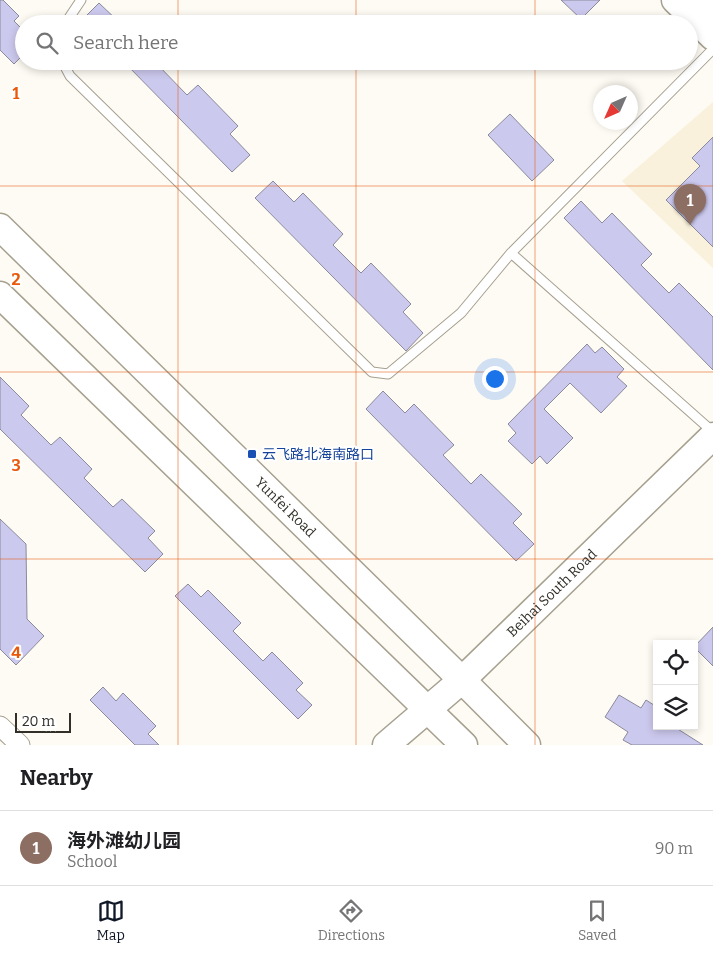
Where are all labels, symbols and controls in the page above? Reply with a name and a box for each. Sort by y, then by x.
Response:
search box [15,15,698,70]
icon: search [33,29,61,57]
text: Search here [73,31,178,54]
text: 1 [13,84,20,103]
north arrow [593,85,638,130]
pin: 1 [674,184,706,225]
text: 2 [11,270,21,289]
your location [482,366,508,392]
place label: 云飞路北海南路口 [262,446,374,463]
marker: 云飞路北海南路口 [246,448,258,460]
text: 3 [11,456,21,475]
street label: Yunfei Road [251,474,319,541]
street label: Beihai South Road [504,546,600,641]
map controls [653,640,698,730]
button: locate [653,640,698,685]
text: 4 [11,643,21,662]
button: layers [653,685,698,730]
scale bar [15,710,71,733]
text: 20 m [22,713,55,730]
text: Nearby [20,765,93,791]
text: 海外滩幼儿园 [67,829,181,852]
text: 1 [33,839,39,858]
text: 90 m [655,839,693,858]
text: School [67,852,117,871]
tab: Map [96,897,125,944]
tab: Directions [318,897,385,944]
tab: Saved [578,897,617,944]

